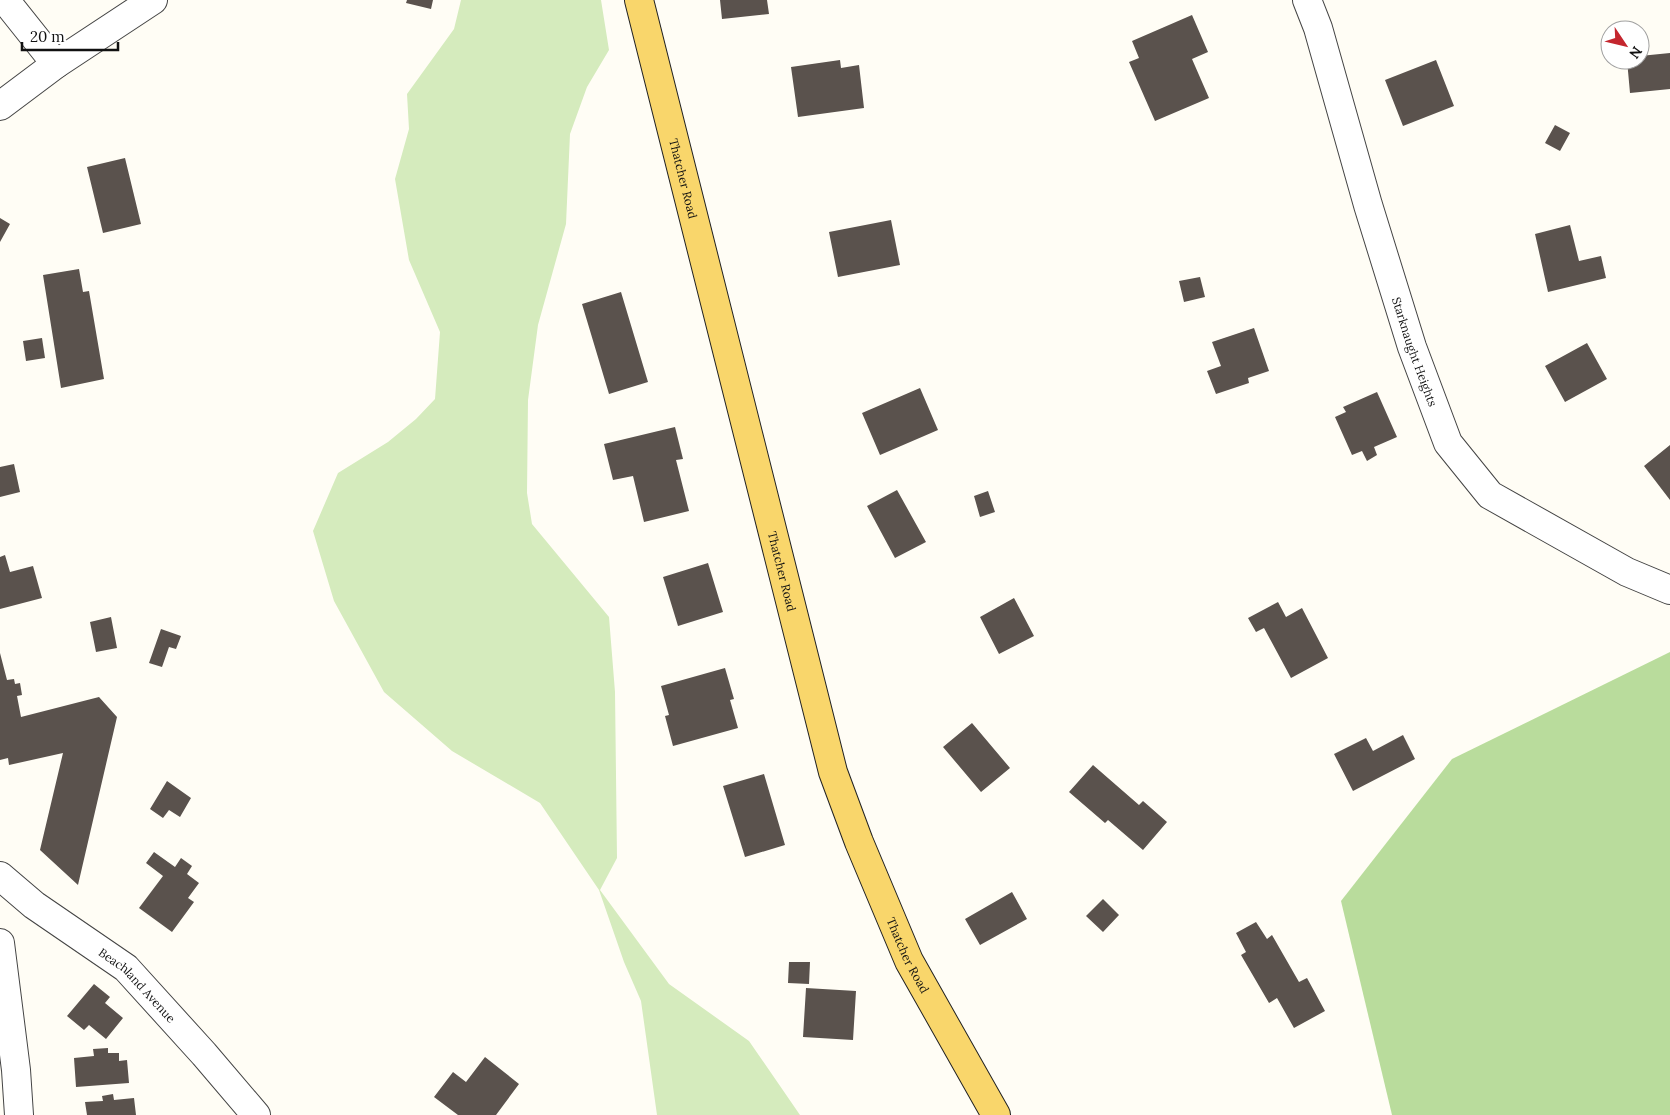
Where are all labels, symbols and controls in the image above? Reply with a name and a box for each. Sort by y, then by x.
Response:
scale bar [22,20,119,52]
north arrow [1600,20,1650,70]
text: 20 m [30,27,65,46]
text: N [1625,43,1646,62]
street label: Thatcher Road [667,137,701,220]
street label: Starknaught Heights [1389,295,1441,409]
street label: Thatcher Road [765,530,800,613]
street label: Thatcher Road [884,915,933,995]
street label: Beachland Avenue [96,944,179,1026]

